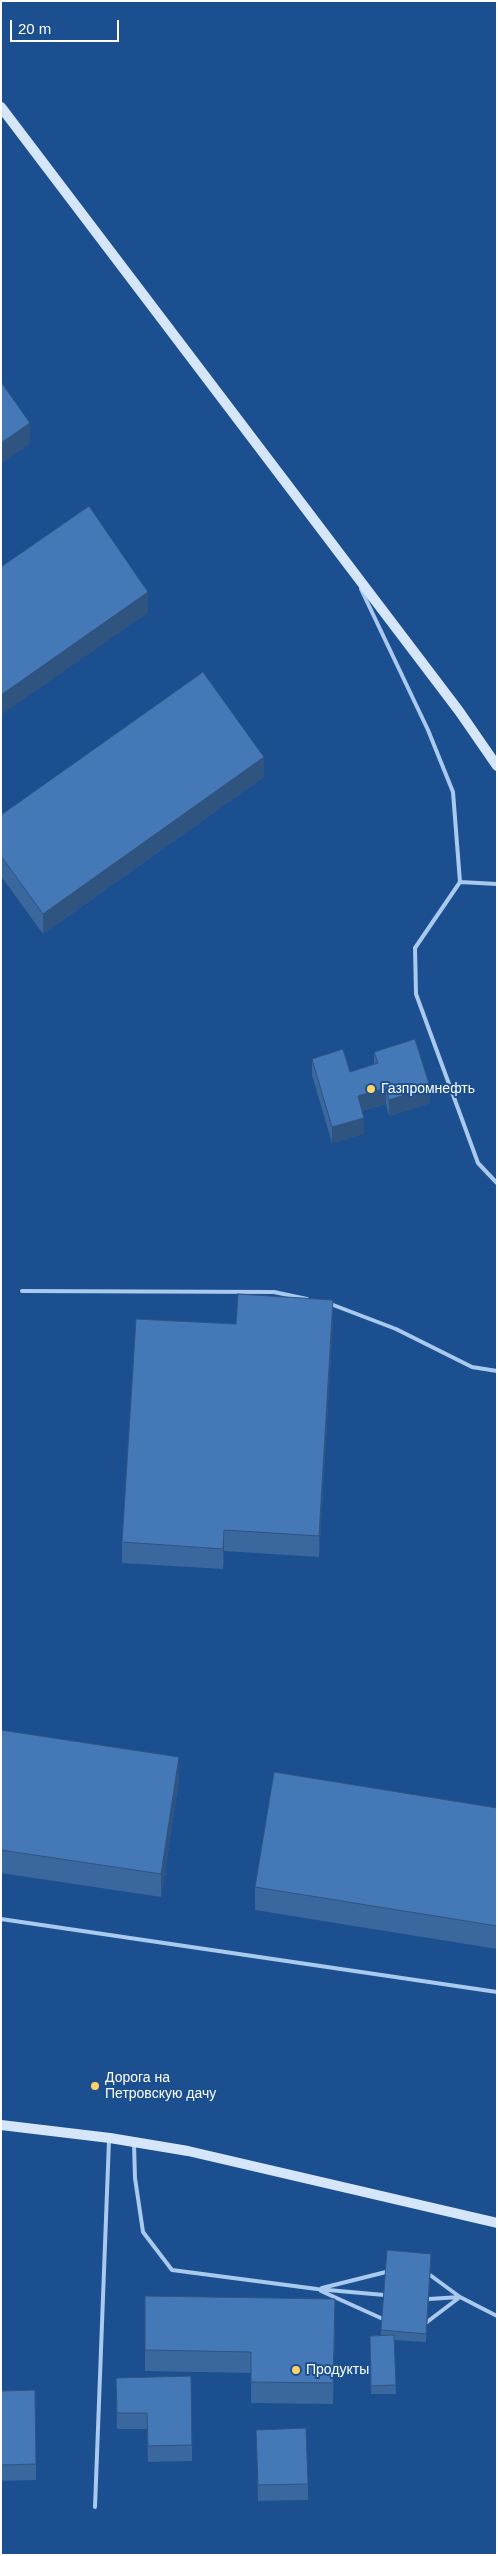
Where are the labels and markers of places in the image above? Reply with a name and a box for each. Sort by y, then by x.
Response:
place label: Газпромнефть [381,1081,475,1097]
marker: Газпромнефть [365,1083,377,1095]
place label: Дорога на Петровскую дачу [105,2070,216,2102]
marker: Дорога на Петровскую дачу [89,2080,101,2092]
place label: Продукты [306,2362,369,2378]
marker: Продукты [290,2364,302,2376]

